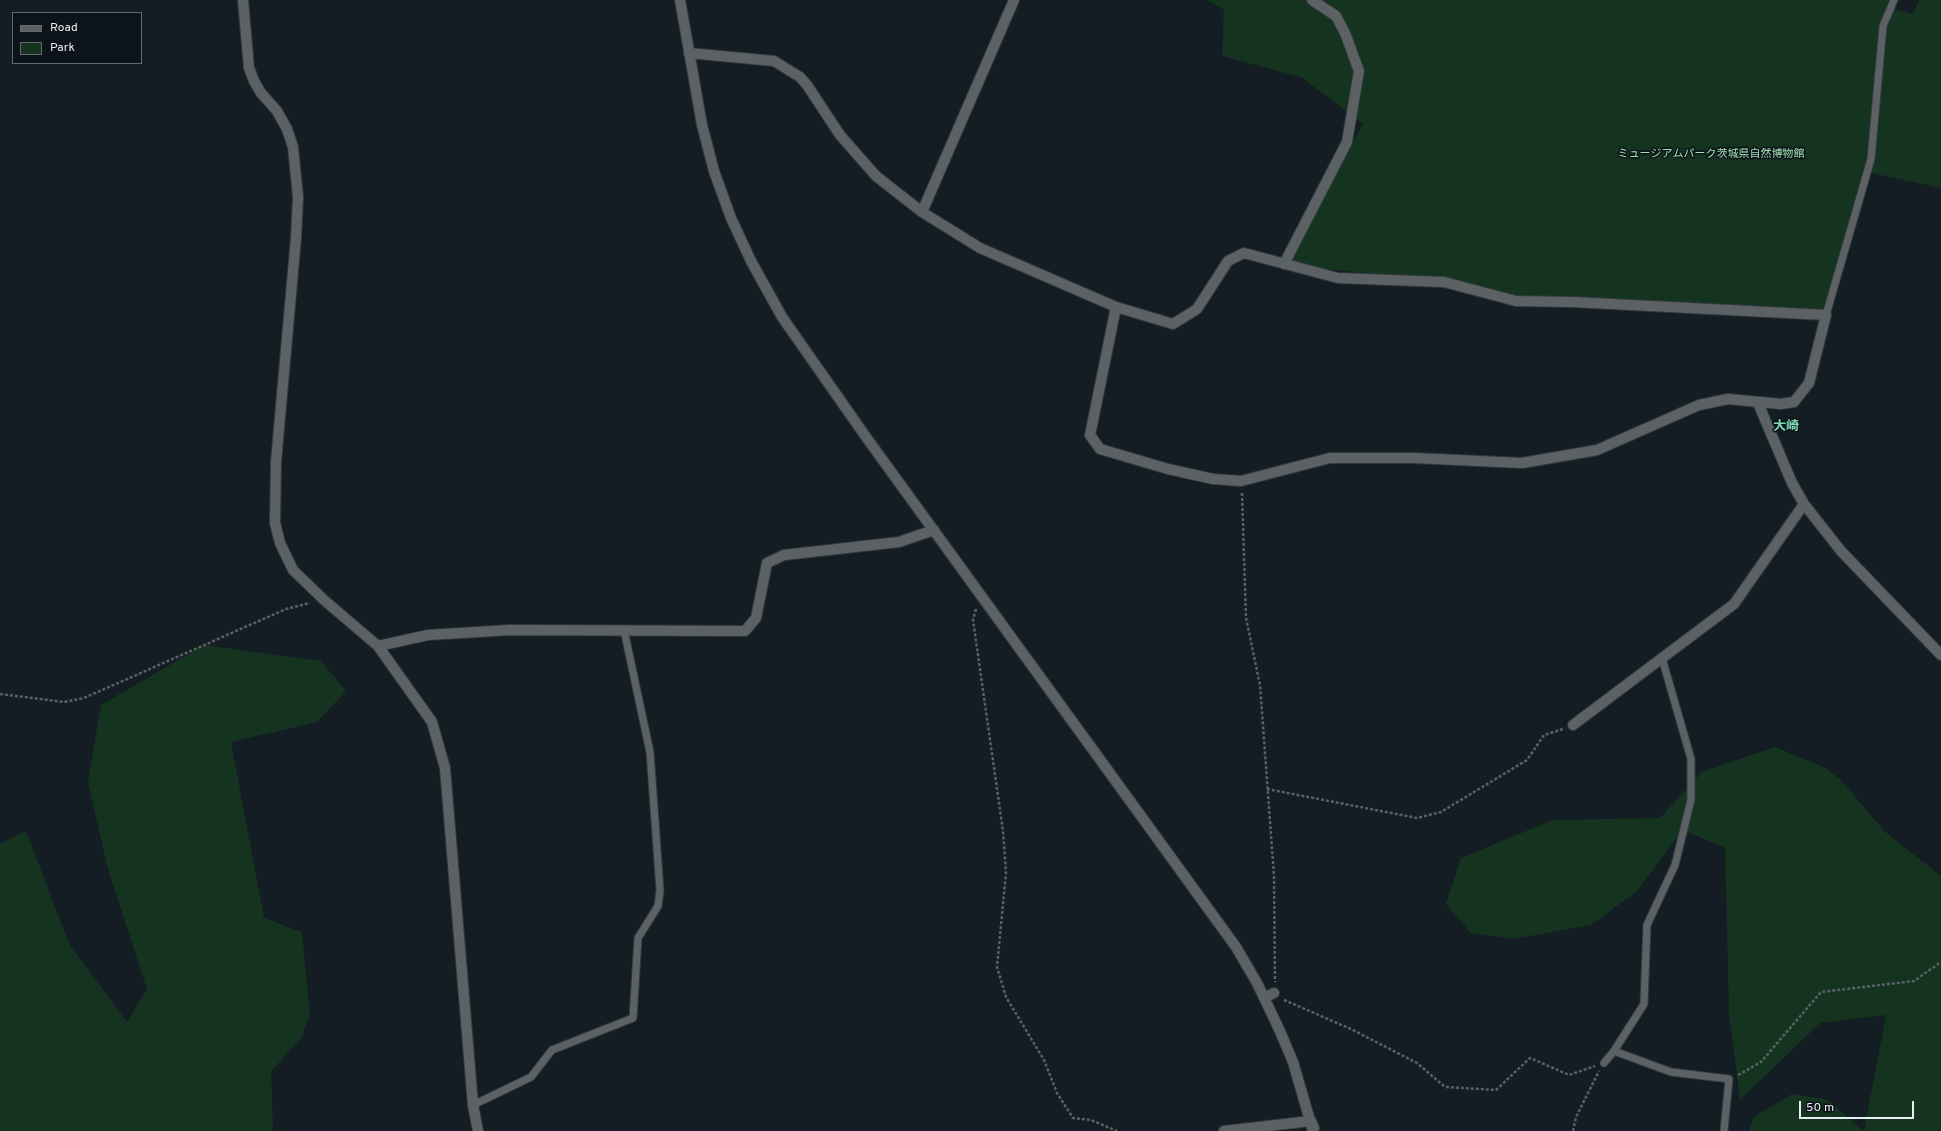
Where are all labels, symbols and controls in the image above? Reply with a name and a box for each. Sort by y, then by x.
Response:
legend [12,12,142,64]
text: Road [50,20,78,36]
text: Park [50,40,75,56]
park label: ミュージアムパーク茨城県自然博物館 [1618,148,1804,162]
district label: 大崎 [1773,419,1799,435]
scale bar [1801,1093,1916,1119]
text: 50 m [1806,1100,1834,1116]

